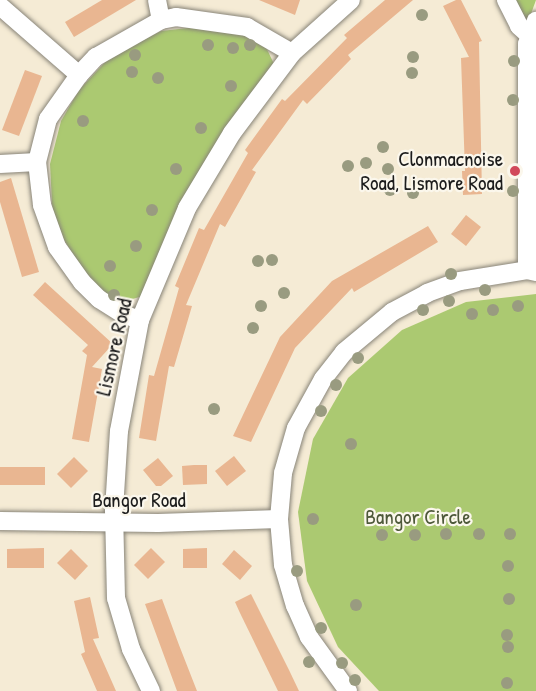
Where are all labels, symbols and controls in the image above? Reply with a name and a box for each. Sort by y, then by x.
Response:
place label: Clonmacnoise Road, Lismore Road [360,146,503,196]
marker: Clonmacnoise Road, Lismore Road [508,164,522,178]
street label: Lismore Road [91,296,137,398]
street label: Bangor Road [92,487,186,513]
park label: Bangor Circle [365,504,471,530]

